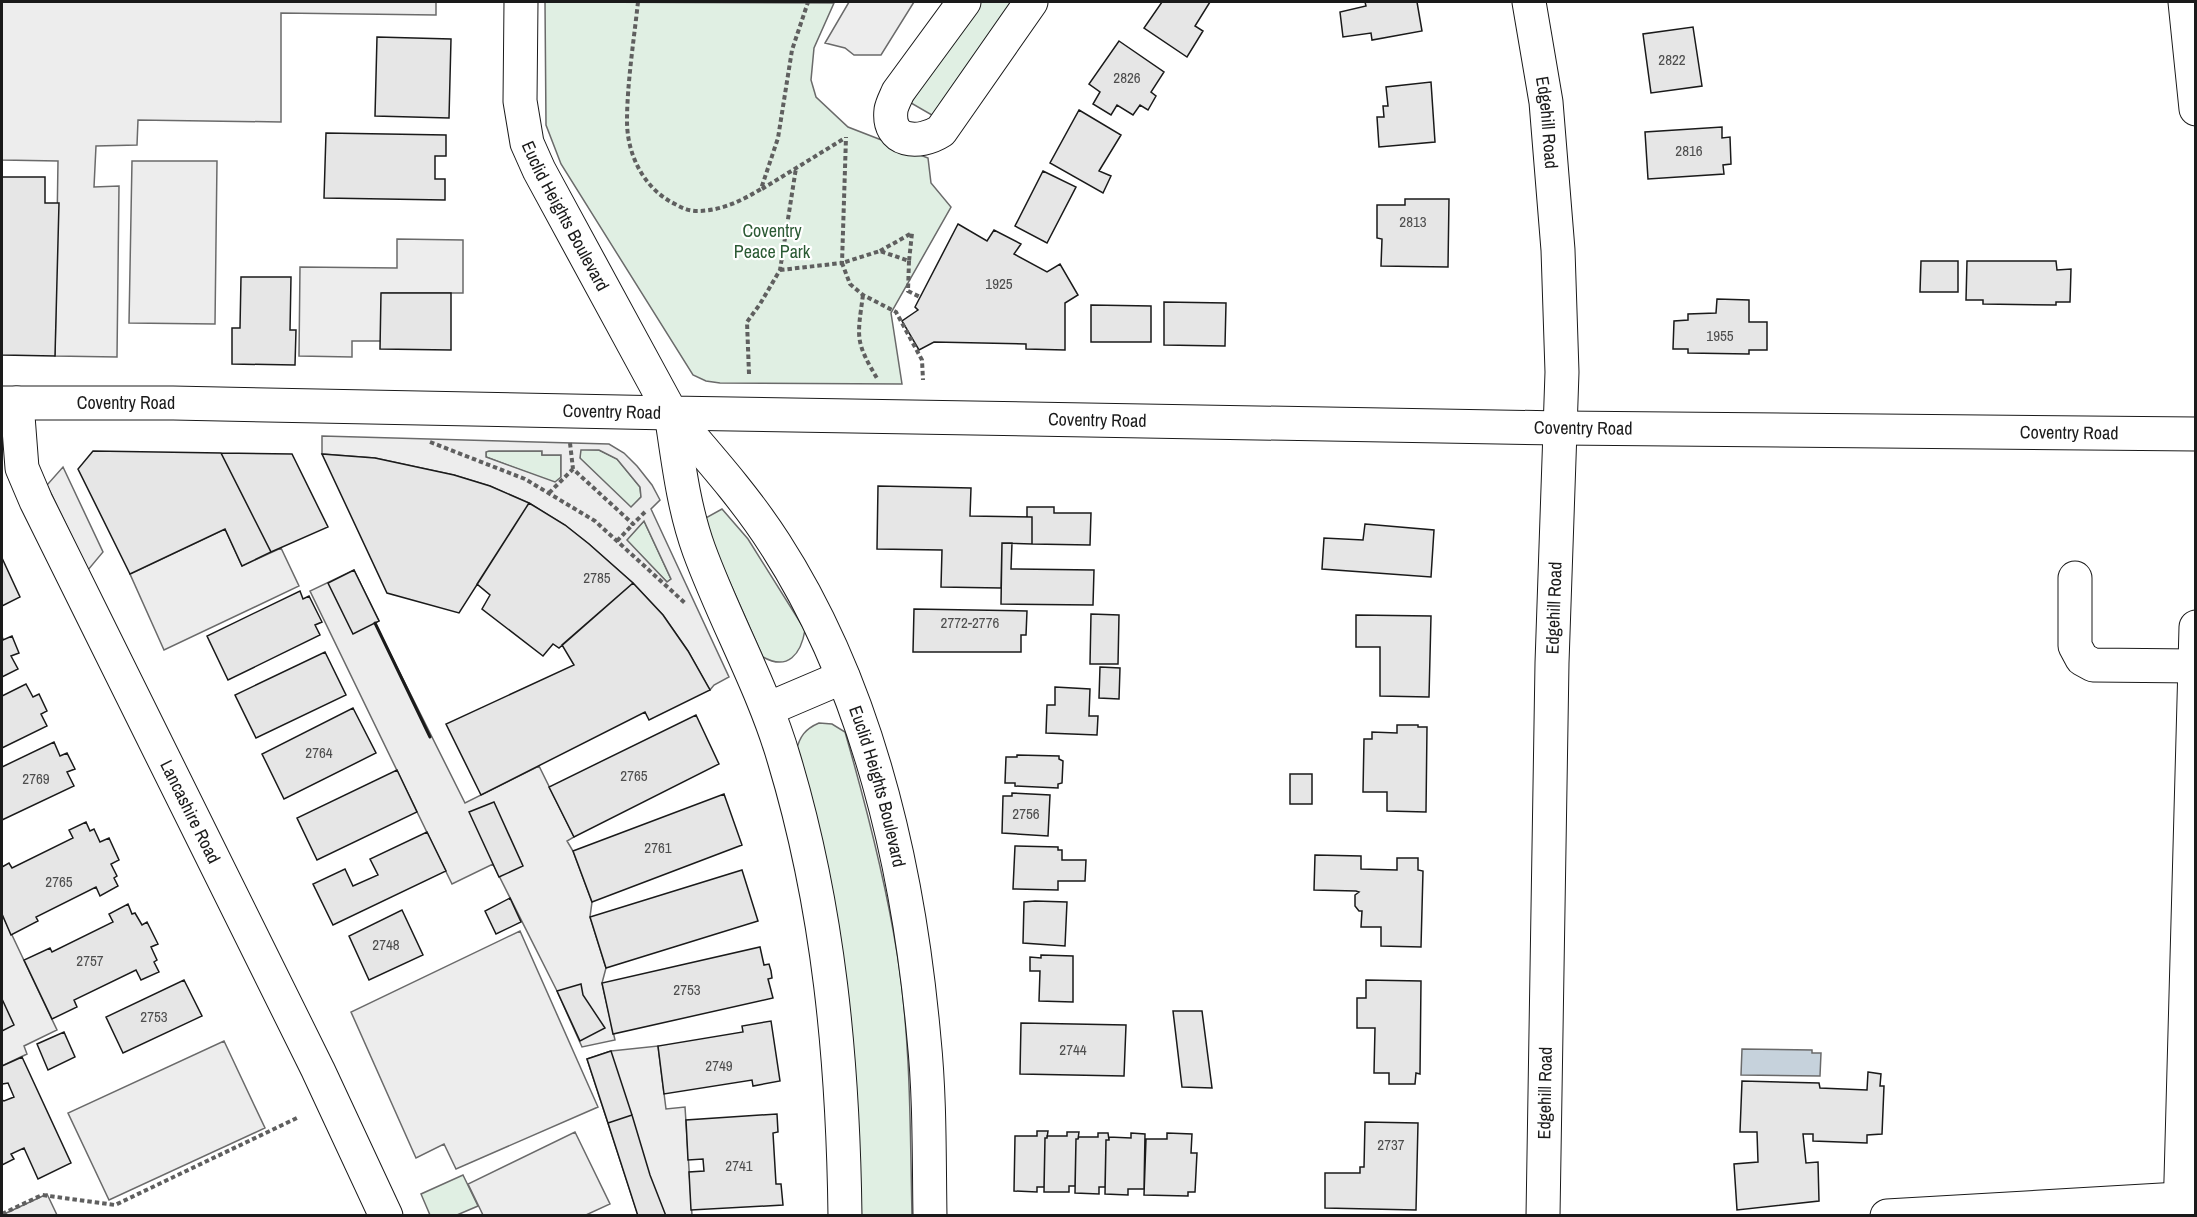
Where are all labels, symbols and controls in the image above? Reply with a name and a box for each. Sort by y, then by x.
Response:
house number: 2822 [1658,49,1686,70]
house number: 2826 [1113,67,1141,88]
street label: Edgehill Road [1530,74,1564,170]
street label: Euclid Heights Boulevard [516,137,615,295]
house number: 2816 [1675,140,1703,161]
house number: 2813 [1399,211,1427,232]
park label: Coventry Peace Park [734,218,811,264]
house number: 1925 [985,273,1013,294]
house number: 1955 [1706,325,1734,346]
street label: Coventry Road [77,390,175,415]
street label: Coventry Road [562,398,661,425]
street label: Coventry Road [1048,406,1147,433]
street label: Coventry Road [1534,415,1633,441]
street label: Coventry Road [2020,419,2119,445]
street label: Edgehill Road [1539,561,1568,655]
house number: 2785 [583,567,611,588]
house number: 2772-2776 [941,612,1000,633]
street label: Euclid Heights Boulevard [843,702,912,869]
house number: 2764 [305,742,333,763]
street label: Lancashire Road [154,756,227,868]
house number: 2765 [620,765,648,786]
house number: 2769 [22,768,50,789]
house number: 2756 [1012,803,1040,824]
house number: 2761 [644,837,672,858]
house number: 2765 [45,871,73,892]
house number: 2748 [372,934,400,955]
house number: 2757 [76,950,104,971]
house number: 2753 [673,979,701,1000]
house number: 2753 [140,1006,168,1027]
house number: 2744 [1059,1039,1087,1060]
street label: Edgehill Road [1531,1046,1558,1140]
house number: 2749 [705,1055,733,1076]
house number: 2737 [1377,1134,1405,1155]
house number: 2741 [725,1155,753,1176]

